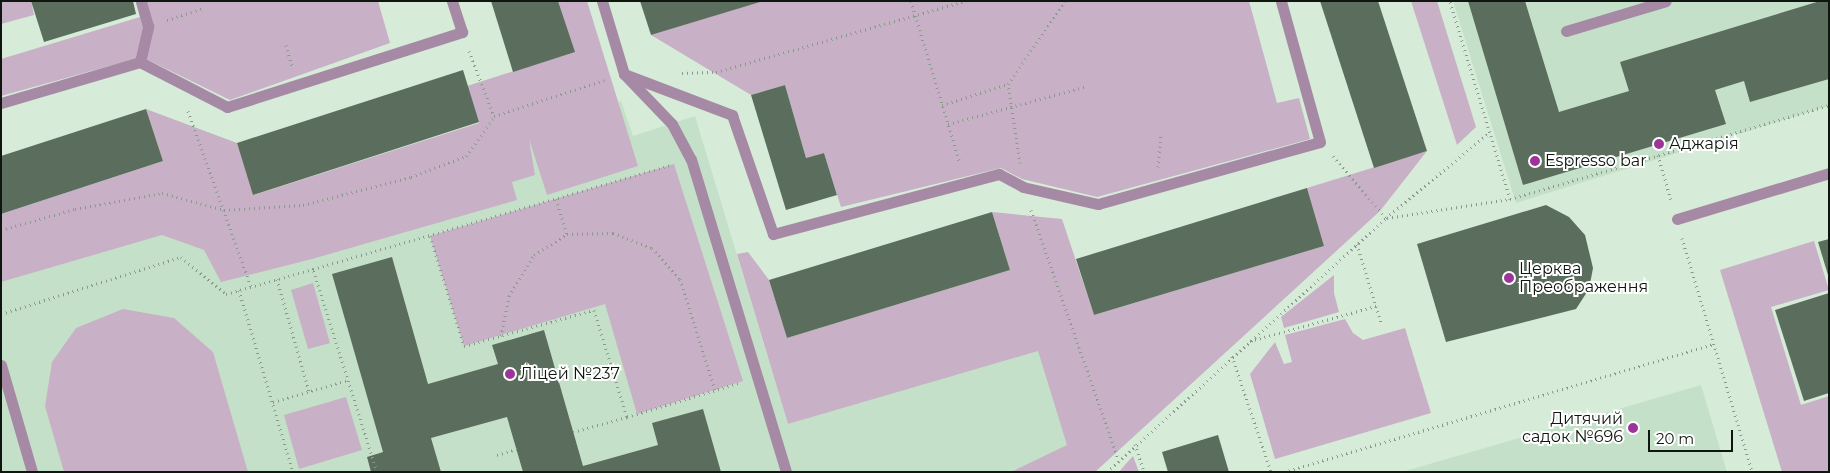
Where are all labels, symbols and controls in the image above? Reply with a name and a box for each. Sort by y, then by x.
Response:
place label: Аджарія [1669,134,1739,154]
marker: Аджарія [1653,138,1665,150]
place label: Espresso bar [1545,151,1647,171]
marker: Espresso bar [1529,155,1541,167]
place label: Церква Преображення [1519,259,1648,297]
marker: Церква Преображення [1503,272,1515,284]
place label: Ліцей №237 [520,364,620,384]
marker: Ліцей №237 [504,368,516,380]
place label: Дитячий садок №696 [1522,409,1623,447]
scale bar [1650,420,1735,452]
marker: Дитячий садок №696 [1627,422,1639,434]
text: 20 m [1656,429,1694,448]

